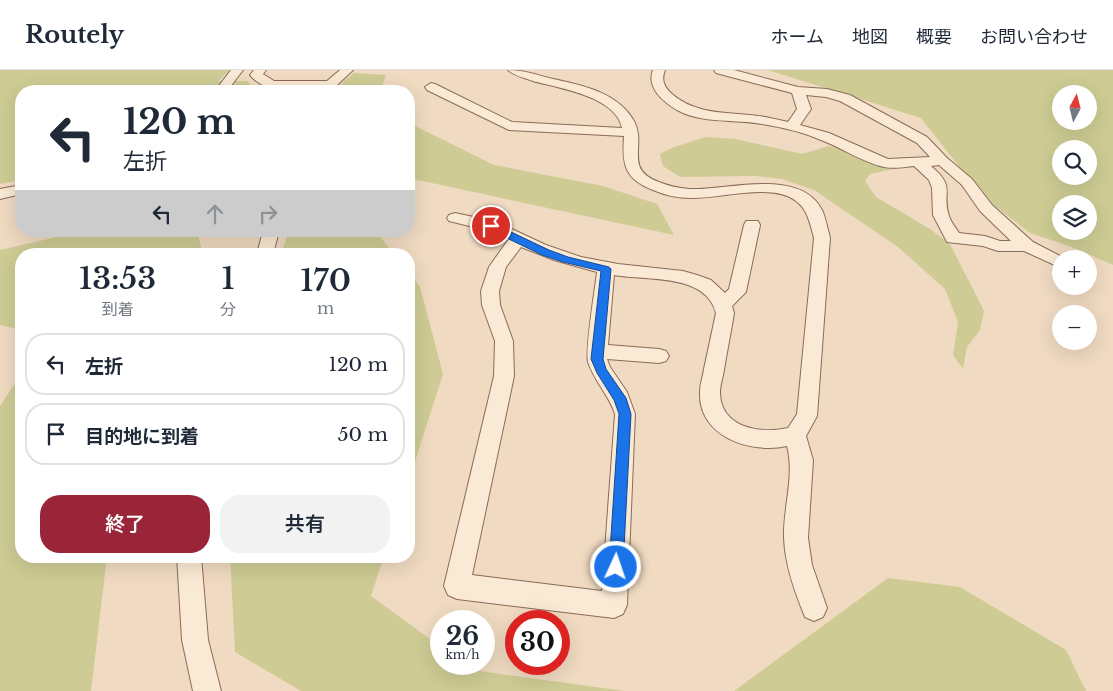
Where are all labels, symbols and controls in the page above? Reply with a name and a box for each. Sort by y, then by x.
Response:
text: Routely [25,20,124,49]
text: ホーム [771,26,824,48]
text: 地図 [852,26,888,48]
text: 概要 [916,26,952,48]
text: お問い合わせ [980,26,1088,48]
north arrow [1052,85,1098,130]
map controls [1052,85,1097,350]
text: 120 m [123,100,236,143]
icon: left [40,105,105,170]
button: search [1052,140,1097,185]
text: 左折 [123,148,167,175]
button: layers [1052,195,1097,240]
icon: left [148,200,176,228]
icon: ahead [201,200,229,228]
icon: right [254,200,282,228]
pin [470,205,512,247]
icon: arrive [477,212,505,240]
button: + [1052,250,1097,295]
text: 13:53 [79,260,156,297]
text: 1 [222,260,235,297]
text: 170 [300,262,351,299]
text: m [317,298,334,318]
text: 到着 [102,299,134,319]
text: 分 [220,299,236,319]
button: − [1052,305,1097,350]
icon: left [42,350,70,378]
text: 120 m [328,353,388,376]
text: 左折 [85,355,123,378]
icon: arrive [42,420,70,448]
text: 50 m [338,423,388,446]
text: 目的地に到着 [85,425,199,448]
button: 終了 [40,495,210,553]
button: 共有 [220,495,390,553]
position arrow [589,540,641,592]
speed limit sign: 30 [505,610,570,675]
text: 26 [446,621,479,652]
text: km/h [445,647,480,662]

